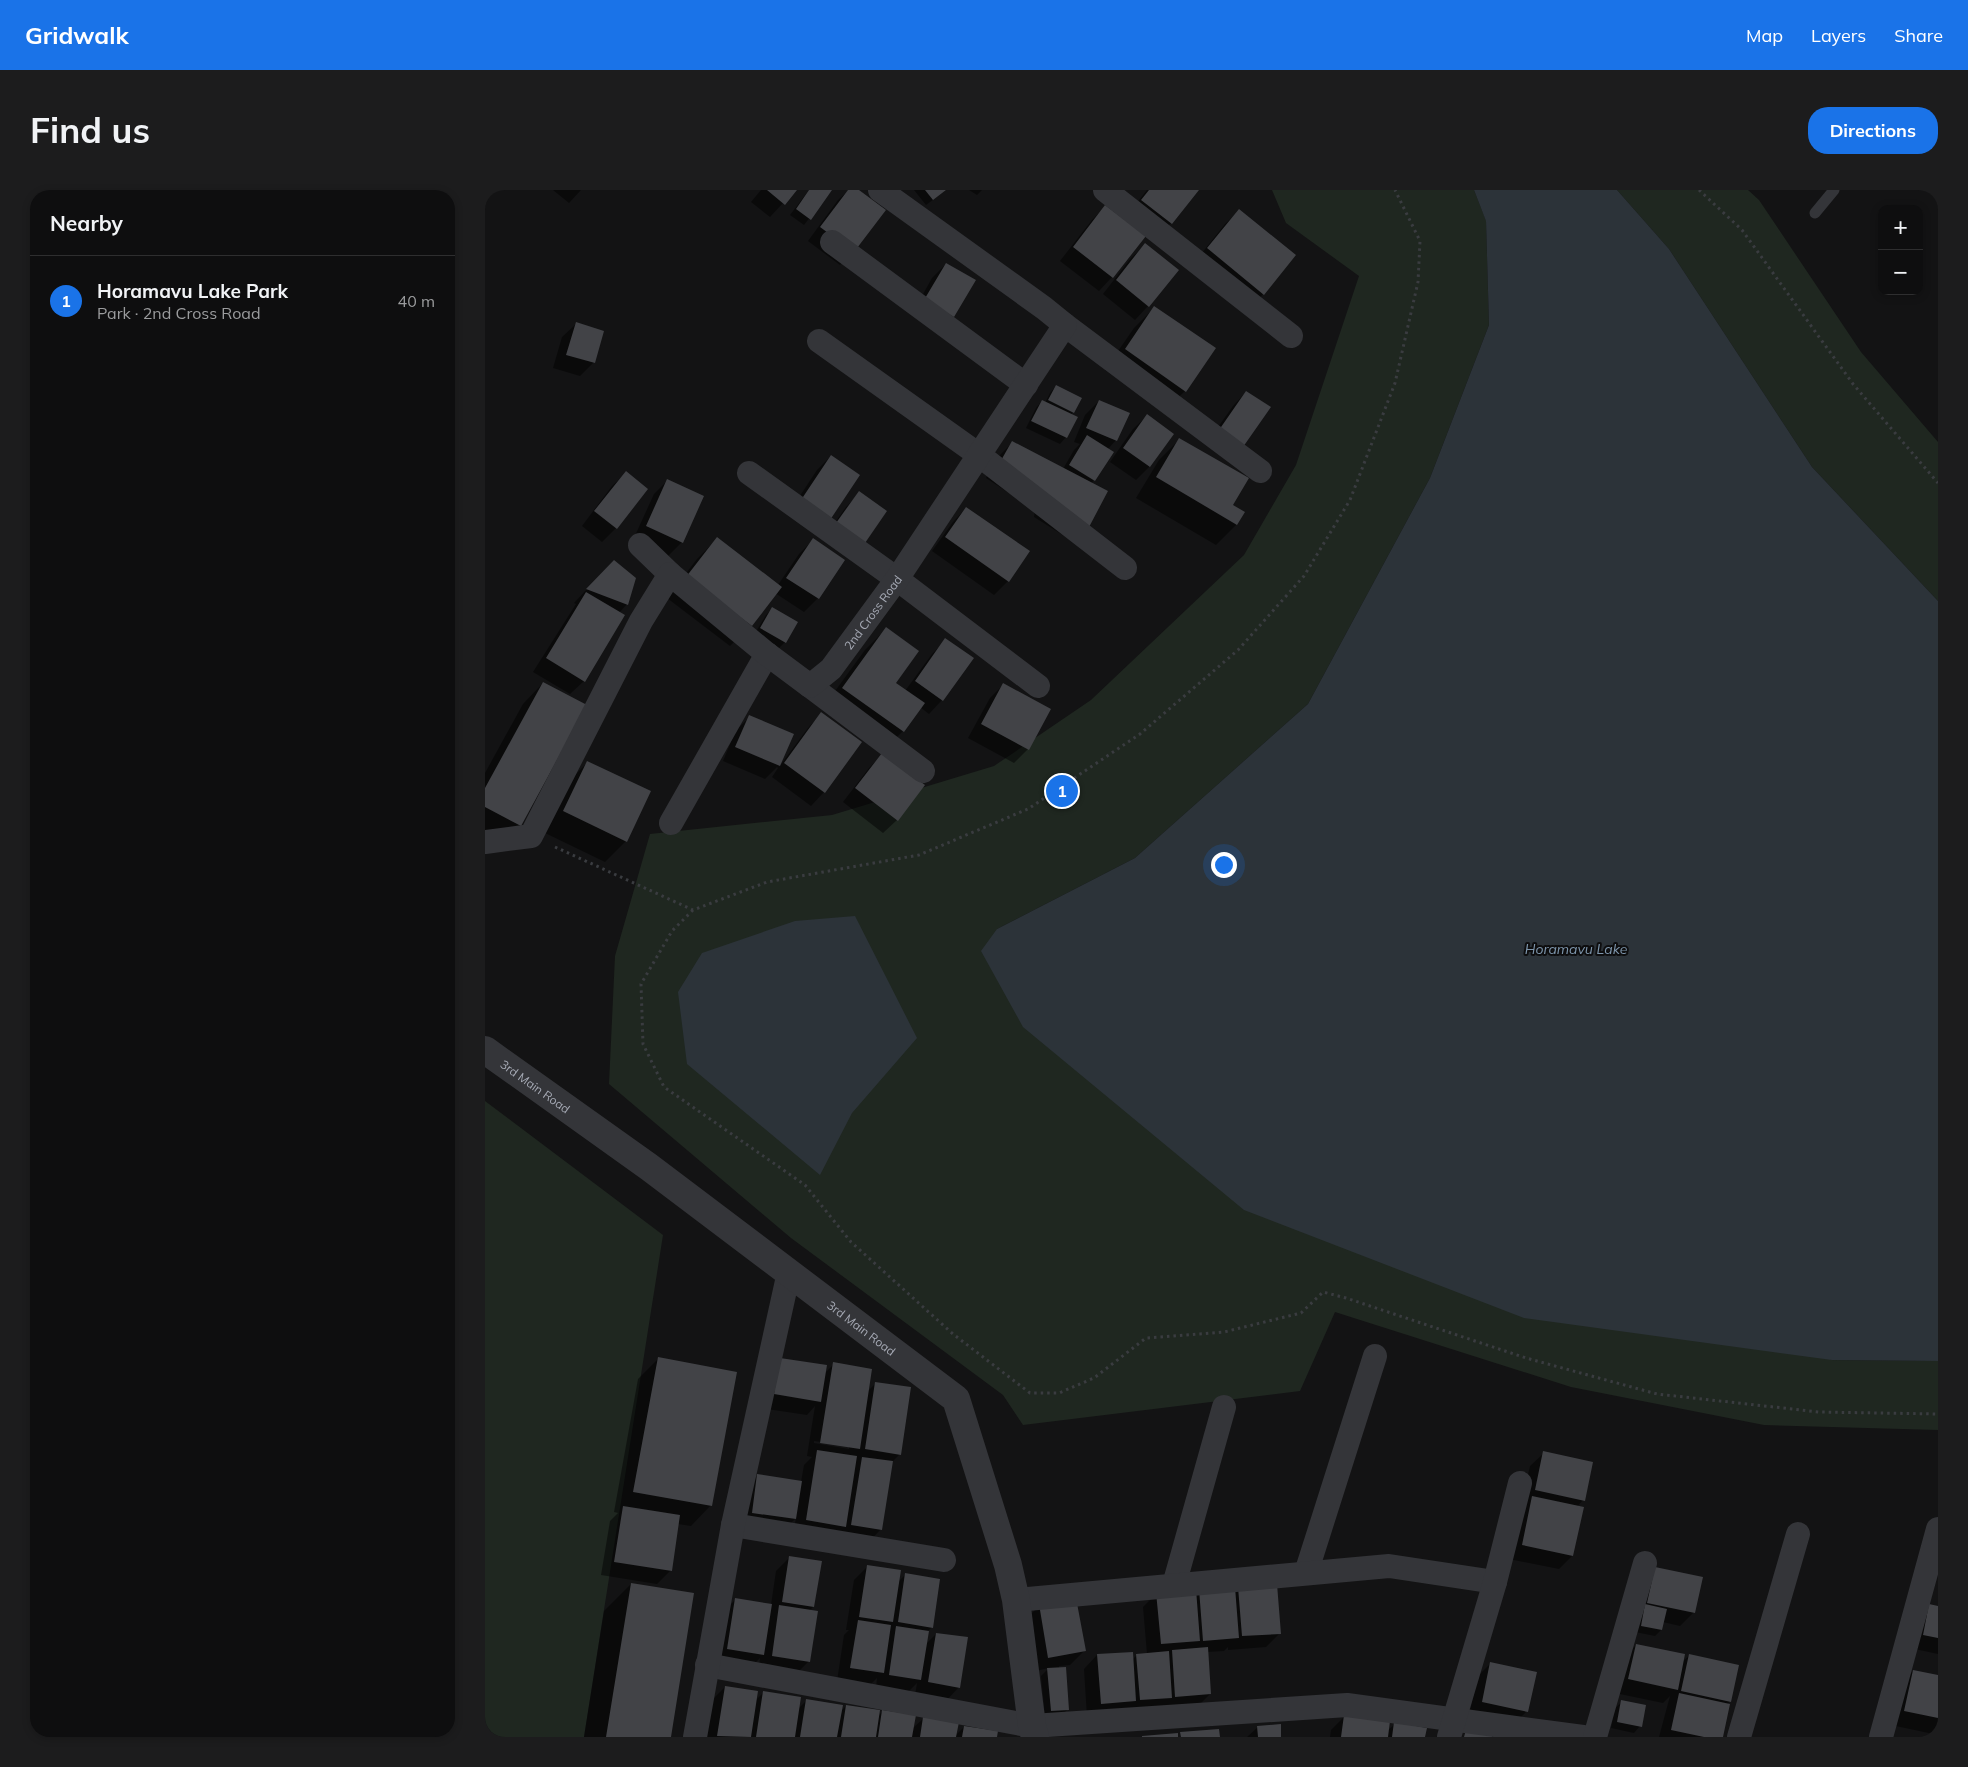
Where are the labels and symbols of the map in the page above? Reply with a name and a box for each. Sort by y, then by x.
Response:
street label: 2nd Cross Road [841,572,905,652]
pin: 1 [1046,772,1078,810]
your location [1211,852,1237,878]
water label: Horamavu Lake [1525,940,1628,958]
street label: 3rd Main Road [498,1056,573,1116]
street label: 3rd Main Road [824,1297,899,1358]

